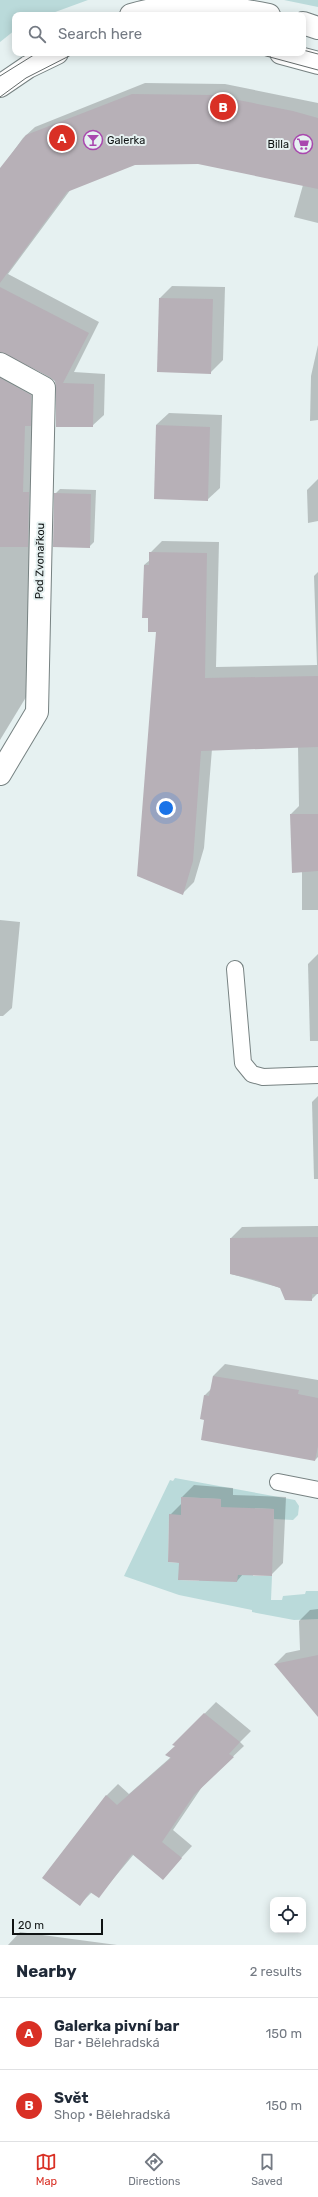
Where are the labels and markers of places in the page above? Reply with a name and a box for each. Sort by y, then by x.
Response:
pin: B [210,92,236,122]
pin: A [49,123,75,153]
bar icon: Galerka [82,129,104,151]
supermarket icon: Billa [292,133,314,155]
place label: Galerka [107,134,145,147]
place label: Billa [268,138,289,151]

